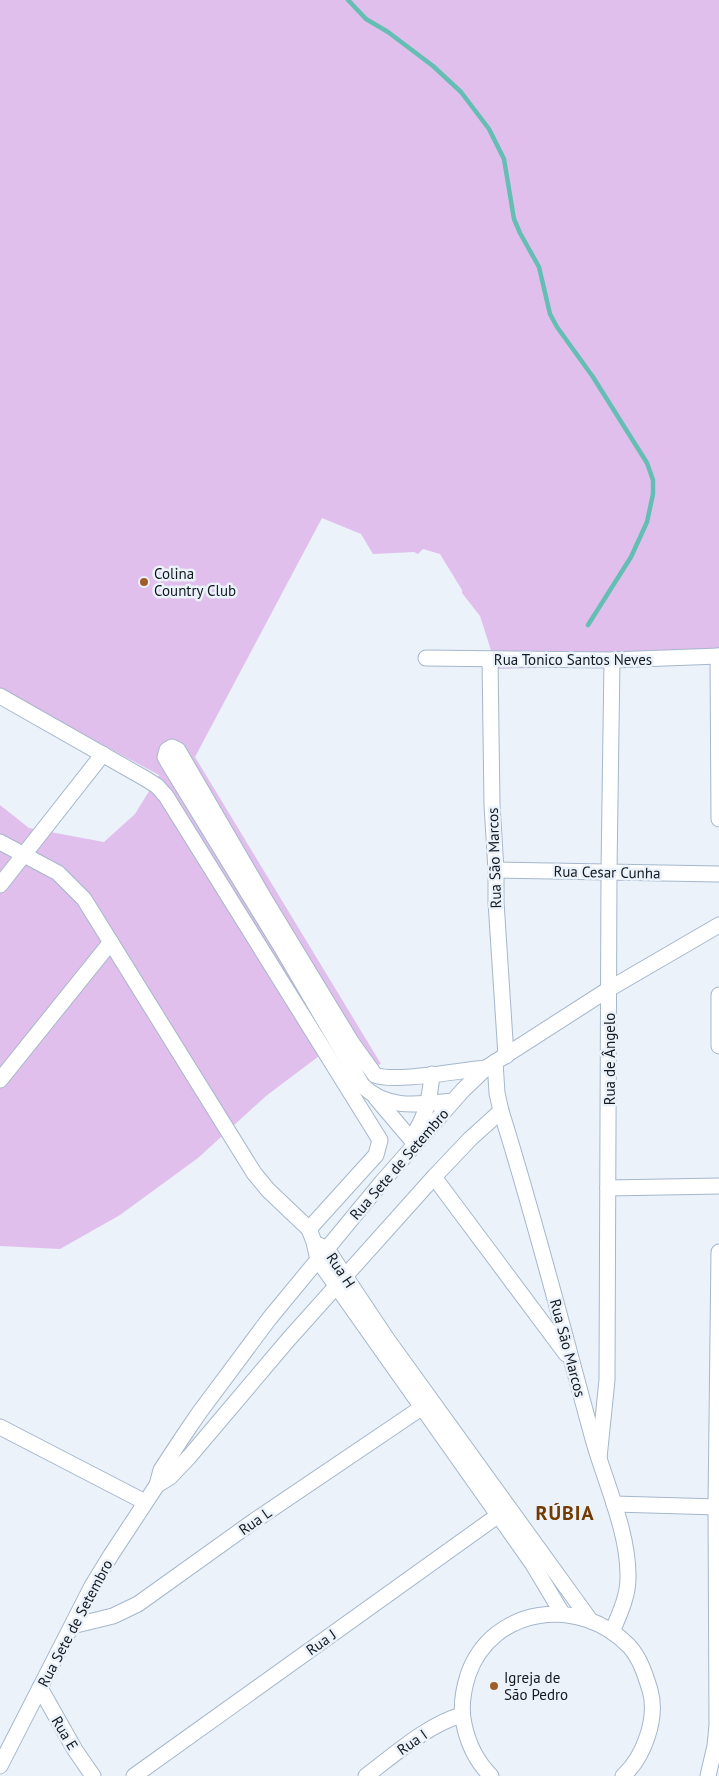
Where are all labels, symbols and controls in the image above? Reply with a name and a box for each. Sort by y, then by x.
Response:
place label: Colina Country Club [154,564,236,600]
marker: Colina Country Club [138,576,150,588]
street label: Rua Tonico Santos Neves [494,650,652,669]
street label: Rua São Marcos [483,807,505,909]
street label: Rua Cesar Cunha [553,862,661,882]
street label: Rua de Ângelo [600,1013,619,1105]
street label: Rua Sete de Setembro [345,1104,453,1224]
street label: Rua H [322,1249,360,1291]
street label: Rua São Marcos [546,1297,590,1399]
district label: RÚBIA [535,1500,595,1526]
street label: Rua L [235,1503,275,1539]
street label: Rua Sete de Setembro [33,1556,117,1690]
street label: Rua J [302,1625,340,1659]
place label: Igreja de São Pedro [504,1668,568,1704]
marker: Igreja de São Pedro [488,1680,500,1692]
street label: Rua E [47,1713,83,1753]
street label: Rua I [393,1725,431,1759]

